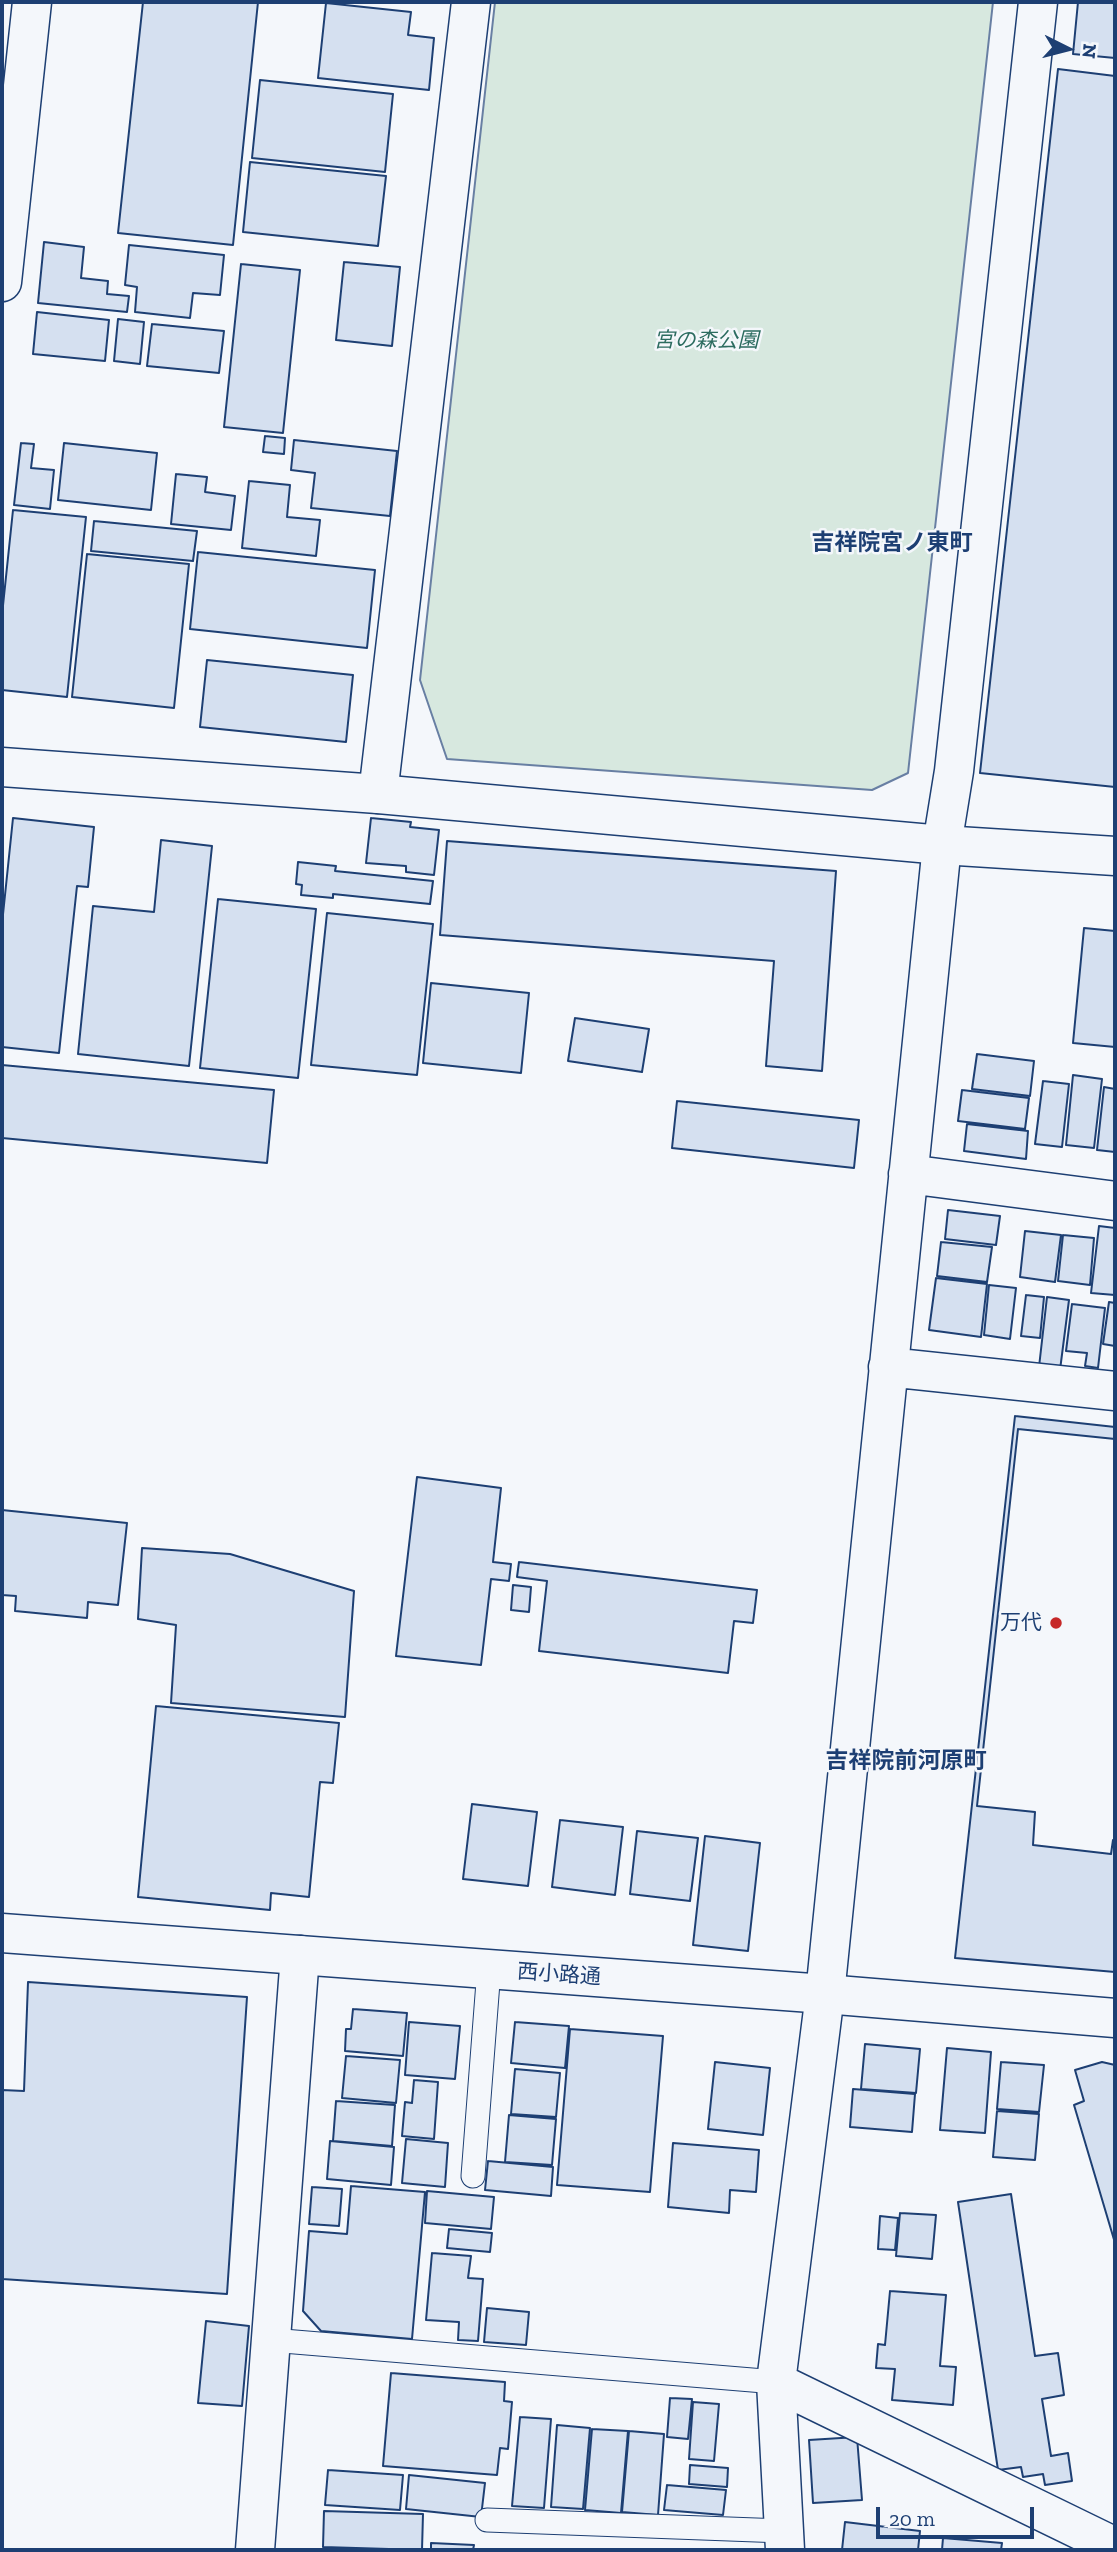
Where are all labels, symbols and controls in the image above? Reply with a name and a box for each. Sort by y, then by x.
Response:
north arrow [1033,14,1103,84]
text: N [1077,43,1102,60]
park label: 宮の森公園 [654,328,758,354]
district label: 吉祥院宮ノ東町 [812,529,972,557]
place label: 万代 [1000,1610,1042,1636]
marker: 万代 [1048,1615,1064,1631]
district label: 吉祥院前河原町 [826,1747,986,1775]
street label: 西小路通 [516,1960,602,1990]
scale bar [879,2492,1036,2536]
text: 20 m [889,2506,935,2531]

